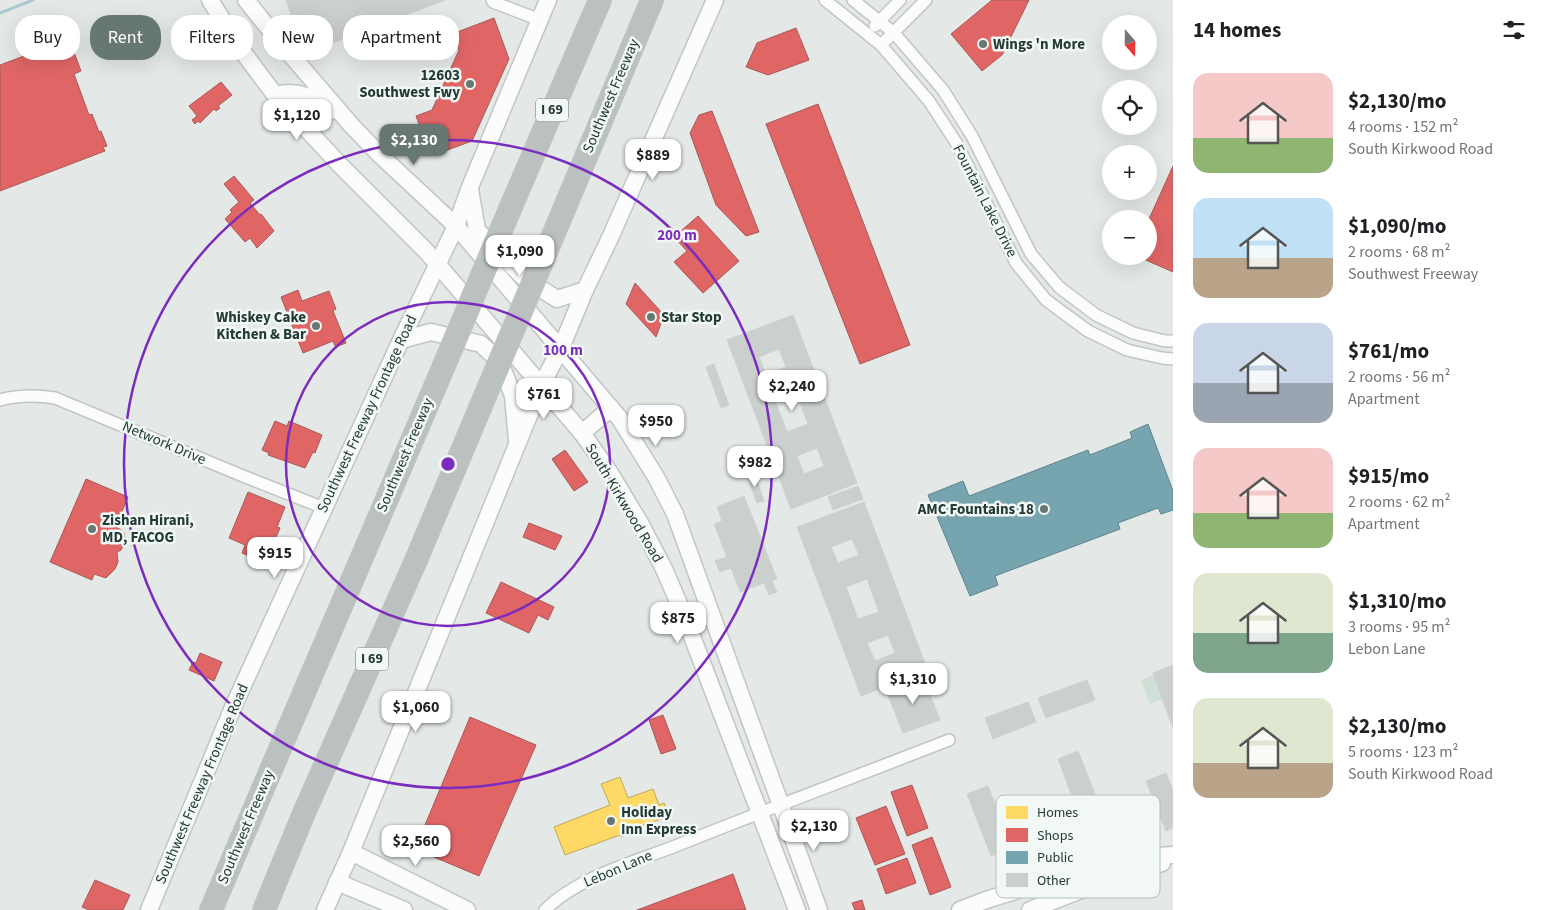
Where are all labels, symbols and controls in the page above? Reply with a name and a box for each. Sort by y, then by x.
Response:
chip: Buy [15,15,80,60]
chip: Rent [90,15,161,60]
chip: Filters [171,15,253,60]
chip: New [263,15,333,60]
chip: Apartment [343,15,459,60]
north arrow [1102,15,1158,70]
map controls [1102,15,1157,265]
text: 14 homes [1193,15,1281,45]
icon: filters [1500,16,1528,44]
place label: Wings 'n More [993,34,1085,55]
street label: Southwest Freeway [577,36,645,156]
marker: Wings 'n More [977,38,989,50]
place label: 12603 Southwest Fwy [359,65,460,103]
marker: 12603 Southwest Fwy [464,78,476,90]
button: locate [1102,80,1157,135]
text: $2,130/mo [1348,86,1447,116]
icon: home [1233,93,1293,153]
pin: $1,120 [256,98,338,141]
road number: I 69 [536,98,568,122]
text: $1,120 [273,104,321,126]
text: 4 rooms · 152 m² [1348,116,1458,138]
pin: $2,130 [373,124,455,166]
text: $2,130 [390,129,438,151]
pin: $889 [623,138,683,181]
text: South Kirkwood Road [1348,138,1493,160]
street label: Fountain Lake Drive [948,141,1022,261]
text: $889 [636,144,670,166]
button: + [1102,145,1157,200]
button: − [1102,210,1157,265]
text: $1,090/mo [1348,211,1447,241]
icon: home [1233,218,1293,278]
text: 200 m [657,225,697,246]
pin: $1,090 [479,234,561,277]
text: $1,090 [496,240,544,262]
text: 2 rooms · 68 m² [1348,241,1450,263]
text: Southwest Freeway [1348,263,1478,285]
place label: Whiskey Cake Kitchen & Bar [216,307,306,345]
place label: Star Stop [661,307,722,328]
marker: Star Stop [645,311,657,323]
street label: Southwest Freeway Frontage Road [313,312,421,516]
marker: Whiskey Cake Kitchen & Bar [310,320,322,332]
text: $761/mo [1348,336,1429,366]
text: 100 m [543,340,583,361]
icon: home [1233,343,1293,403]
text: 2 rooms · 56 m² [1348,366,1450,388]
pin: $2,240 [751,370,833,412]
text: $2,240 [768,375,816,397]
pin: $761 [514,378,574,420]
text: $761 [527,383,561,405]
text: Apartment [1348,388,1420,410]
street label: Southwest Freeway [373,395,437,515]
pin: $950 [626,404,686,447]
text: $950 [639,410,673,432]
street label: Network Drive [119,416,209,470]
street label: South Kirkwood Road [580,439,668,567]
pin: $982 [725,446,785,488]
text: $982 [738,451,772,473]
centre of rings [439,455,457,473]
text: $915/mo [1348,461,1429,491]
icon: home [1233,468,1293,528]
text: 2 rooms · 62 m² [1348,491,1450,513]
place label: AMC Fountains 18 [917,499,1034,520]
marker: AMC Fountains 18 [1038,503,1050,515]
place label: Zishan Hirani, MD, FACOG [102,510,194,548]
text: Apartment [1348,513,1420,535]
marker: Zishan Hirani, MD, FACOG [86,523,98,535]
pin: $915 [245,536,305,579]
text: $915 [258,542,292,564]
text: $1,310/mo [1348,586,1447,616]
icon: home [1233,593,1293,653]
pin: $875 [648,602,708,644]
text: $875 [661,607,695,629]
text: 3 rooms · 95 m² [1348,616,1450,638]
text: Lebon Lane [1348,638,1426,660]
road number: I 69 [356,648,388,671]
pin: $1,310 [872,662,954,705]
text: $1,310 [889,668,937,690]
street label: Southwest Freeway Frontage Road [152,681,252,887]
pin: $1,060 [375,690,457,733]
text: $1,060 [392,696,440,718]
text: $2,130/mo [1348,711,1447,741]
icon: home [1233,718,1293,778]
text: 5 rooms · 123 m² [1348,741,1458,763]
text: South Kirkwood Road [1348,763,1493,785]
street label: Southwest Freeway [214,767,278,887]
legend [996,795,1160,898]
place label: Holiday Inn Express [621,802,697,840]
text: Homes [1037,803,1078,823]
pin: $2,130 [773,810,855,852]
marker: Holiday Inn Express [605,815,617,827]
text: $2,130 [790,815,838,837]
pin: $2,560 [375,824,457,867]
text: Shops [1037,826,1073,846]
text: $2,560 [392,830,440,852]
street label: Lebon Lane [580,845,656,893]
text: Public [1037,848,1074,868]
text: Other [1037,871,1071,891]

